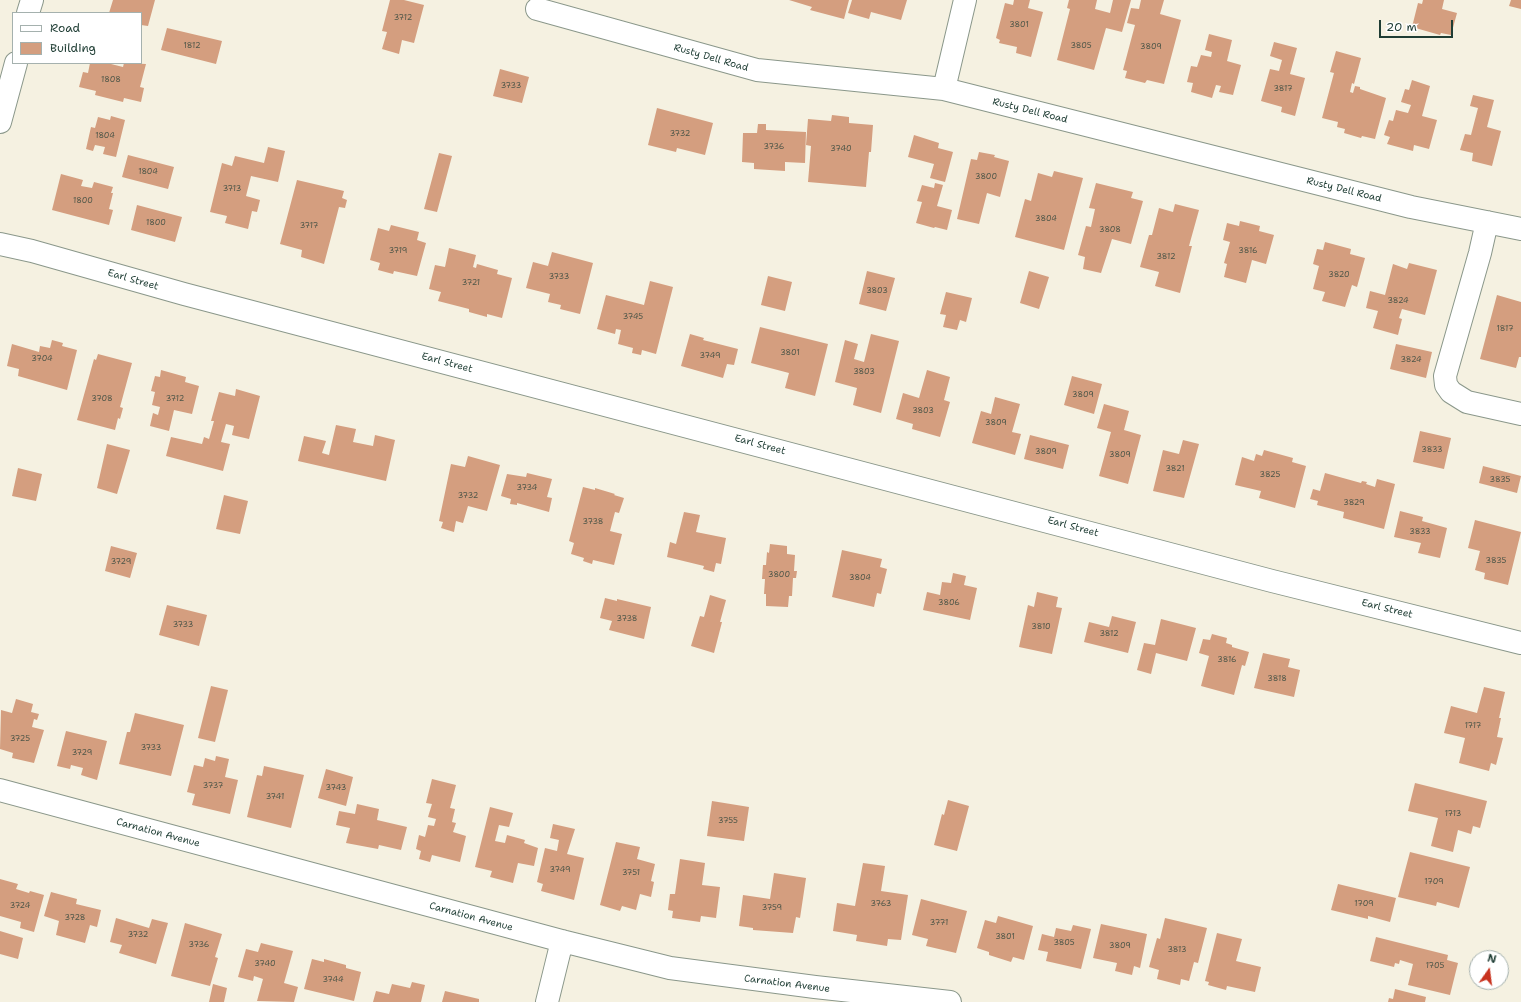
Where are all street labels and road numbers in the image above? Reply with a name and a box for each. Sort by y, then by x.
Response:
street label: Rusty Dell Road [672,42,750,74]
street label: Rusty Dell Road [991,96,1069,126]
street label: Rusty Dell Road [1305,175,1383,205]
street label: Earl Street [106,267,160,293]
street label: Earl Street [420,350,474,376]
street label: Earl Street [733,432,787,458]
street label: Earl Street [1046,514,1100,540]
street label: Earl Street [1360,597,1414,621]
street label: Carnation Avenue [115,816,201,850]
street label: Carnation Avenue [428,900,514,934]
street label: Carnation Avenue [743,973,831,995]

